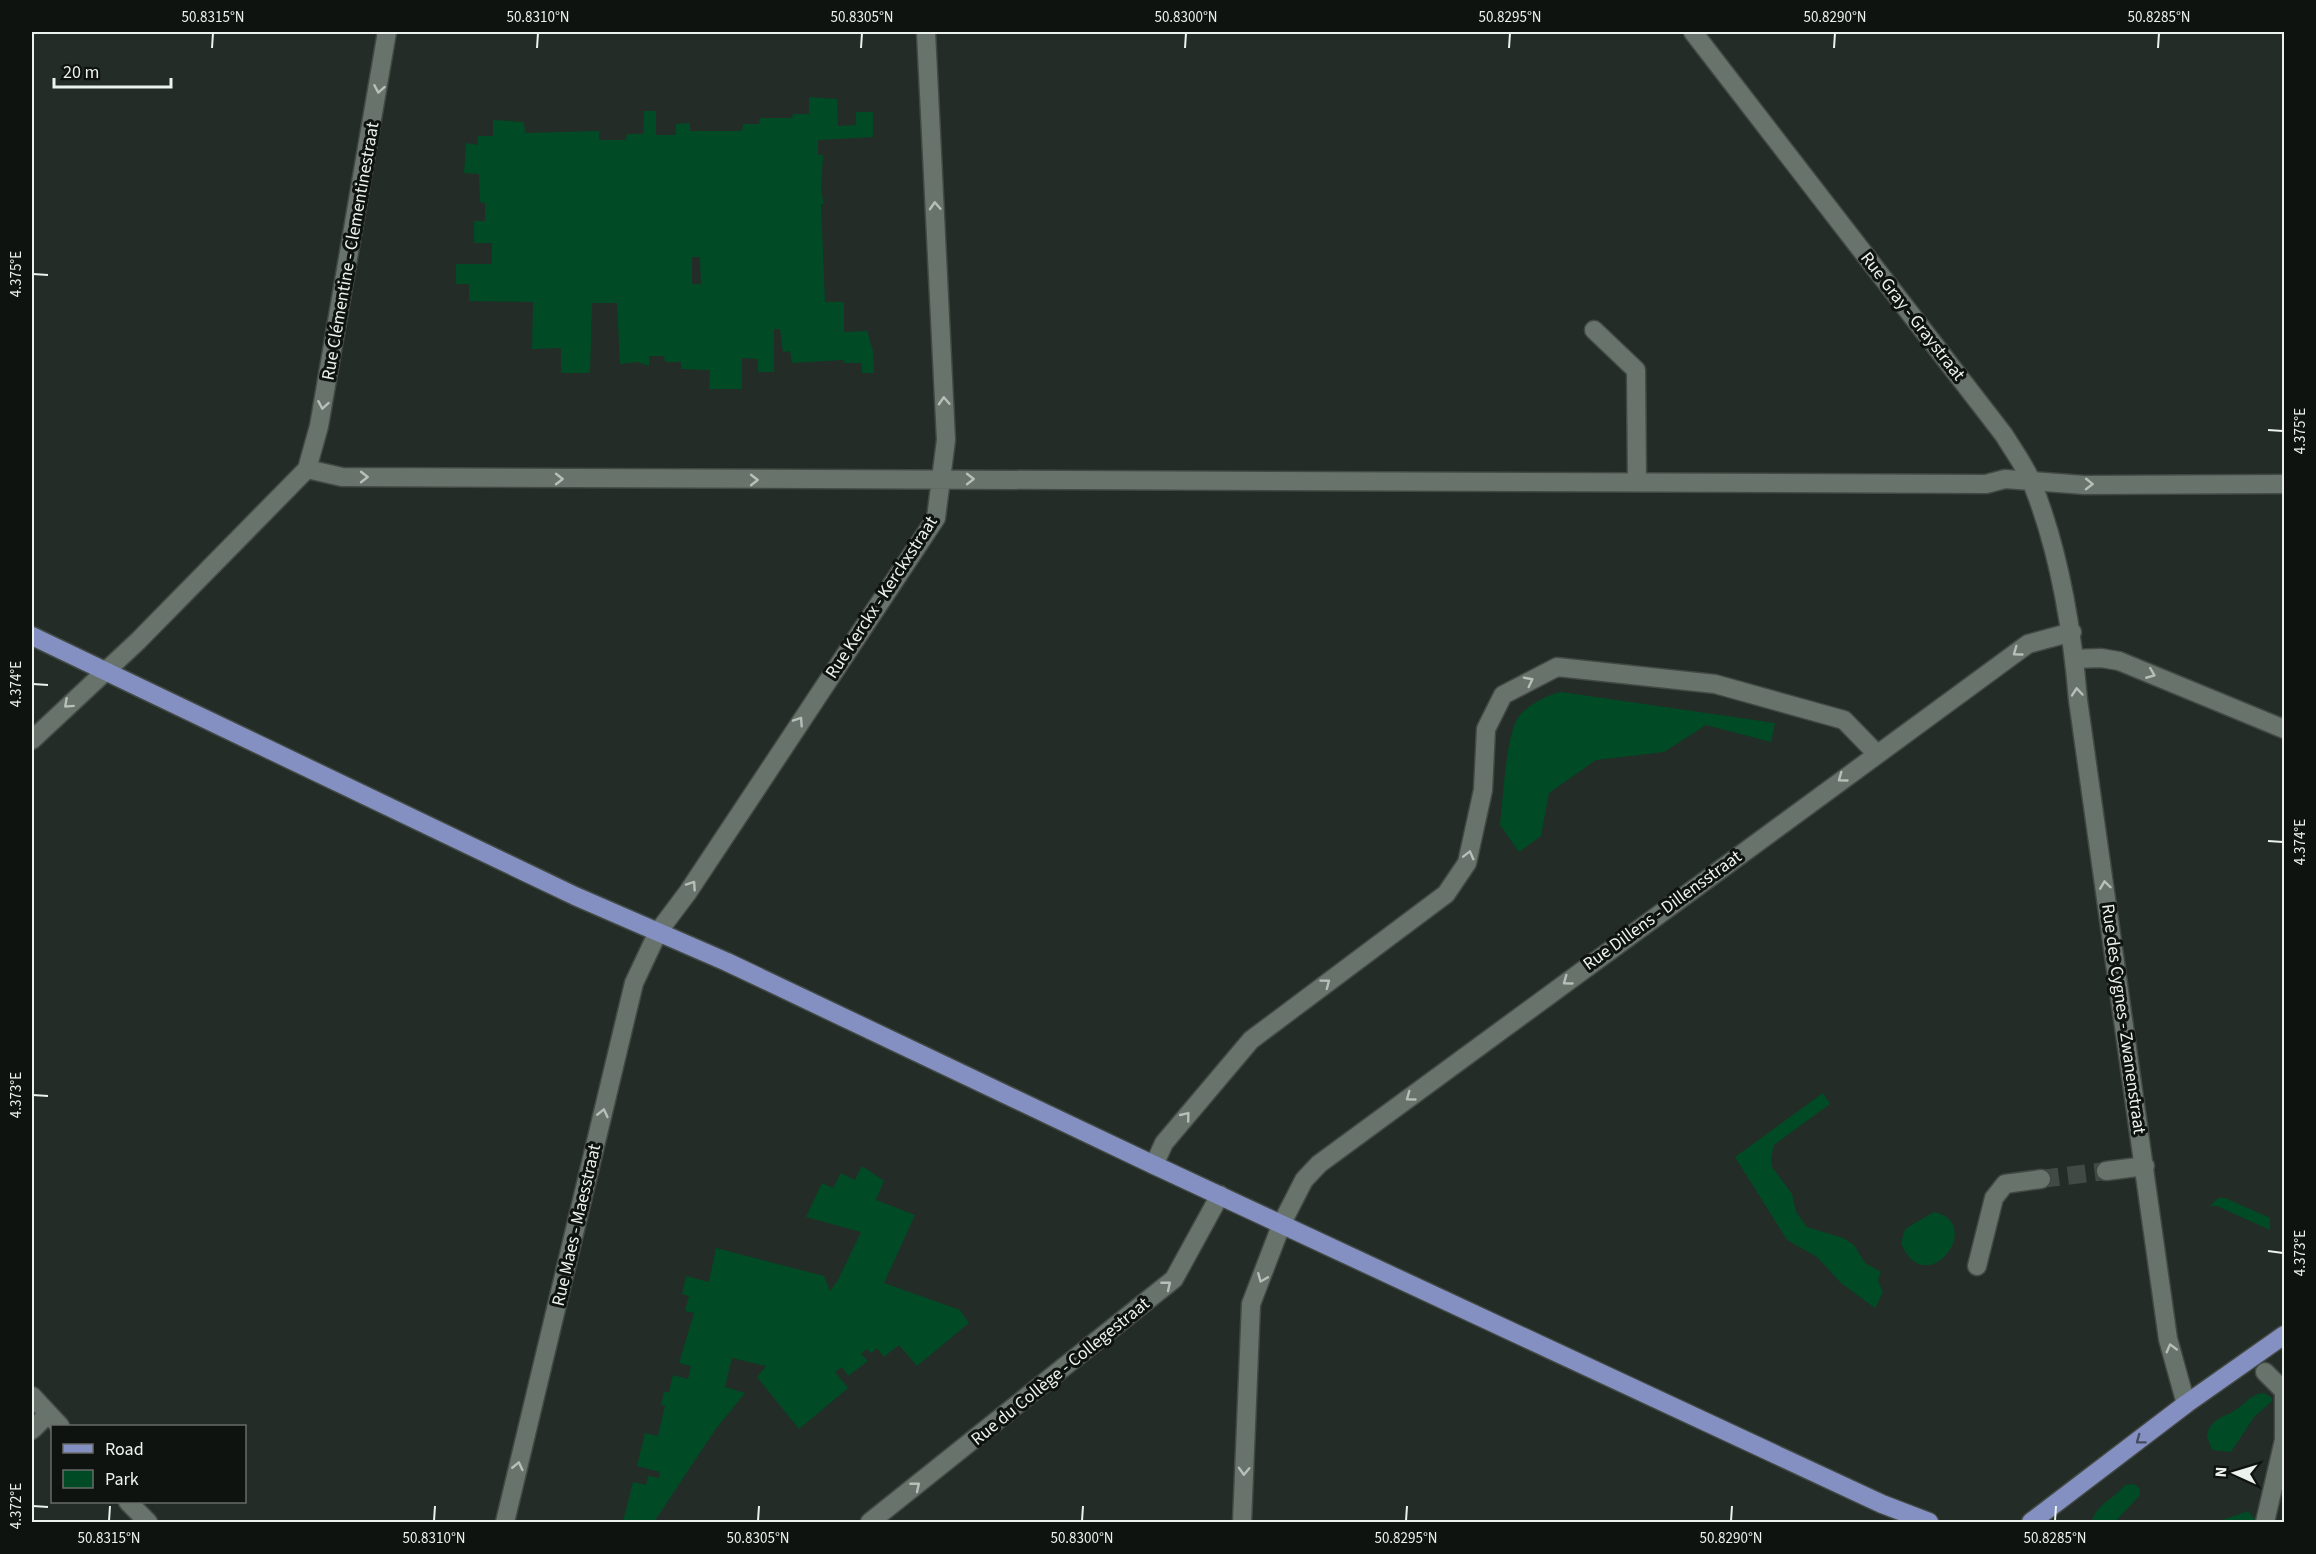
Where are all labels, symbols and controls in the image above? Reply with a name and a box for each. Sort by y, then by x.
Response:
text: 50.8315°N [181,7,245,28]
text: 50.8310°N [506,7,570,28]
text: 50.8305°N [830,7,894,28]
text: 50.8300°N [1154,7,1218,28]
text: 50.8295°N [1478,7,1542,28]
text: 50.8290°N [1803,7,1867,28]
text: 50.8285°N [2127,7,2191,28]
scale bar [54,51,171,89]
text: 20 m [63,60,99,85]
one-way arrow [373,84,386,94]
street label: Rue Clémentine - Clementinestraat [315,120,386,382]
one-way arrow [928,202,941,211]
street label: Rue Gray - Graystraat [1854,247,1971,386]
text: 4.375°E [6,251,27,297]
one-way arrow [938,396,951,405]
one-way arrow [317,401,329,410]
text: 4.375°E [2290,408,2311,454]
one-way arrow [360,471,369,483]
one-way arrow [555,473,564,485]
one-way arrow [966,473,975,485]
one-way arrow [750,474,759,486]
one-way arrow [2085,478,2094,491]
street label: Rue Kerckx - Kerckxstraat [819,511,943,683]
one-way arrow [2013,644,2024,655]
text: 4.374°E [6,661,27,707]
one-way arrow [2145,667,2156,679]
one-way arrow [1523,677,1534,689]
one-way arrow [2071,687,2084,696]
one-way arrow [65,697,75,708]
one-way arrow [792,717,803,728]
one-way arrow [1838,771,1849,782]
text: 4.374°E [2290,819,2311,865]
street label: Rue Dillens - Dillensstraat [1578,844,1747,976]
one-way arrow [1461,850,1474,860]
one-way arrow [685,880,696,891]
one-way arrow [2099,880,2111,889]
street label: Rue des Cygnes - Zwanenstraat [2095,902,2152,1136]
one-way arrow [1562,974,1573,985]
one-way arrow [1320,980,1331,991]
text: 4.373°E [6,1072,27,1118]
one-way arrow [1405,1089,1416,1100]
one-way arrow [595,1108,608,1118]
one-way arrow [1178,1112,1189,1123]
street label: Rue Maes - Maesstraat [546,1142,607,1309]
text: 4.373°E [2290,1230,2311,1276]
one-way arrow [1257,1272,1269,1283]
one-way arrow [1160,1282,1171,1293]
street label: Rue du Collège - Collegestraat [966,1291,1155,1451]
one-way arrow [2166,1343,2178,1354]
legend [51,1425,246,1503]
one-way arrow [2135,1432,2146,1443]
text: Road [105,1437,144,1462]
north arrow [2205,1443,2265,1503]
one-way arrow [511,1461,524,1471]
one-way arrow [1238,1466,1251,1475]
text: N [2210,1466,2232,1478]
text: Park [105,1467,139,1492]
one-way arrow [909,1482,920,1493]
text: 4.372°E [6,1483,27,1529]
text: 50.8315°N [77,1528,141,1549]
text: 50.8310°N [402,1528,466,1549]
text: 50.8305°N [726,1528,790,1549]
text: 50.8300°N [1050,1528,1114,1549]
text: 50.8295°N [1374,1528,1438,1549]
text: 50.8290°N [1699,1528,1763,1549]
text: 50.8285°N [2023,1528,2087,1549]

